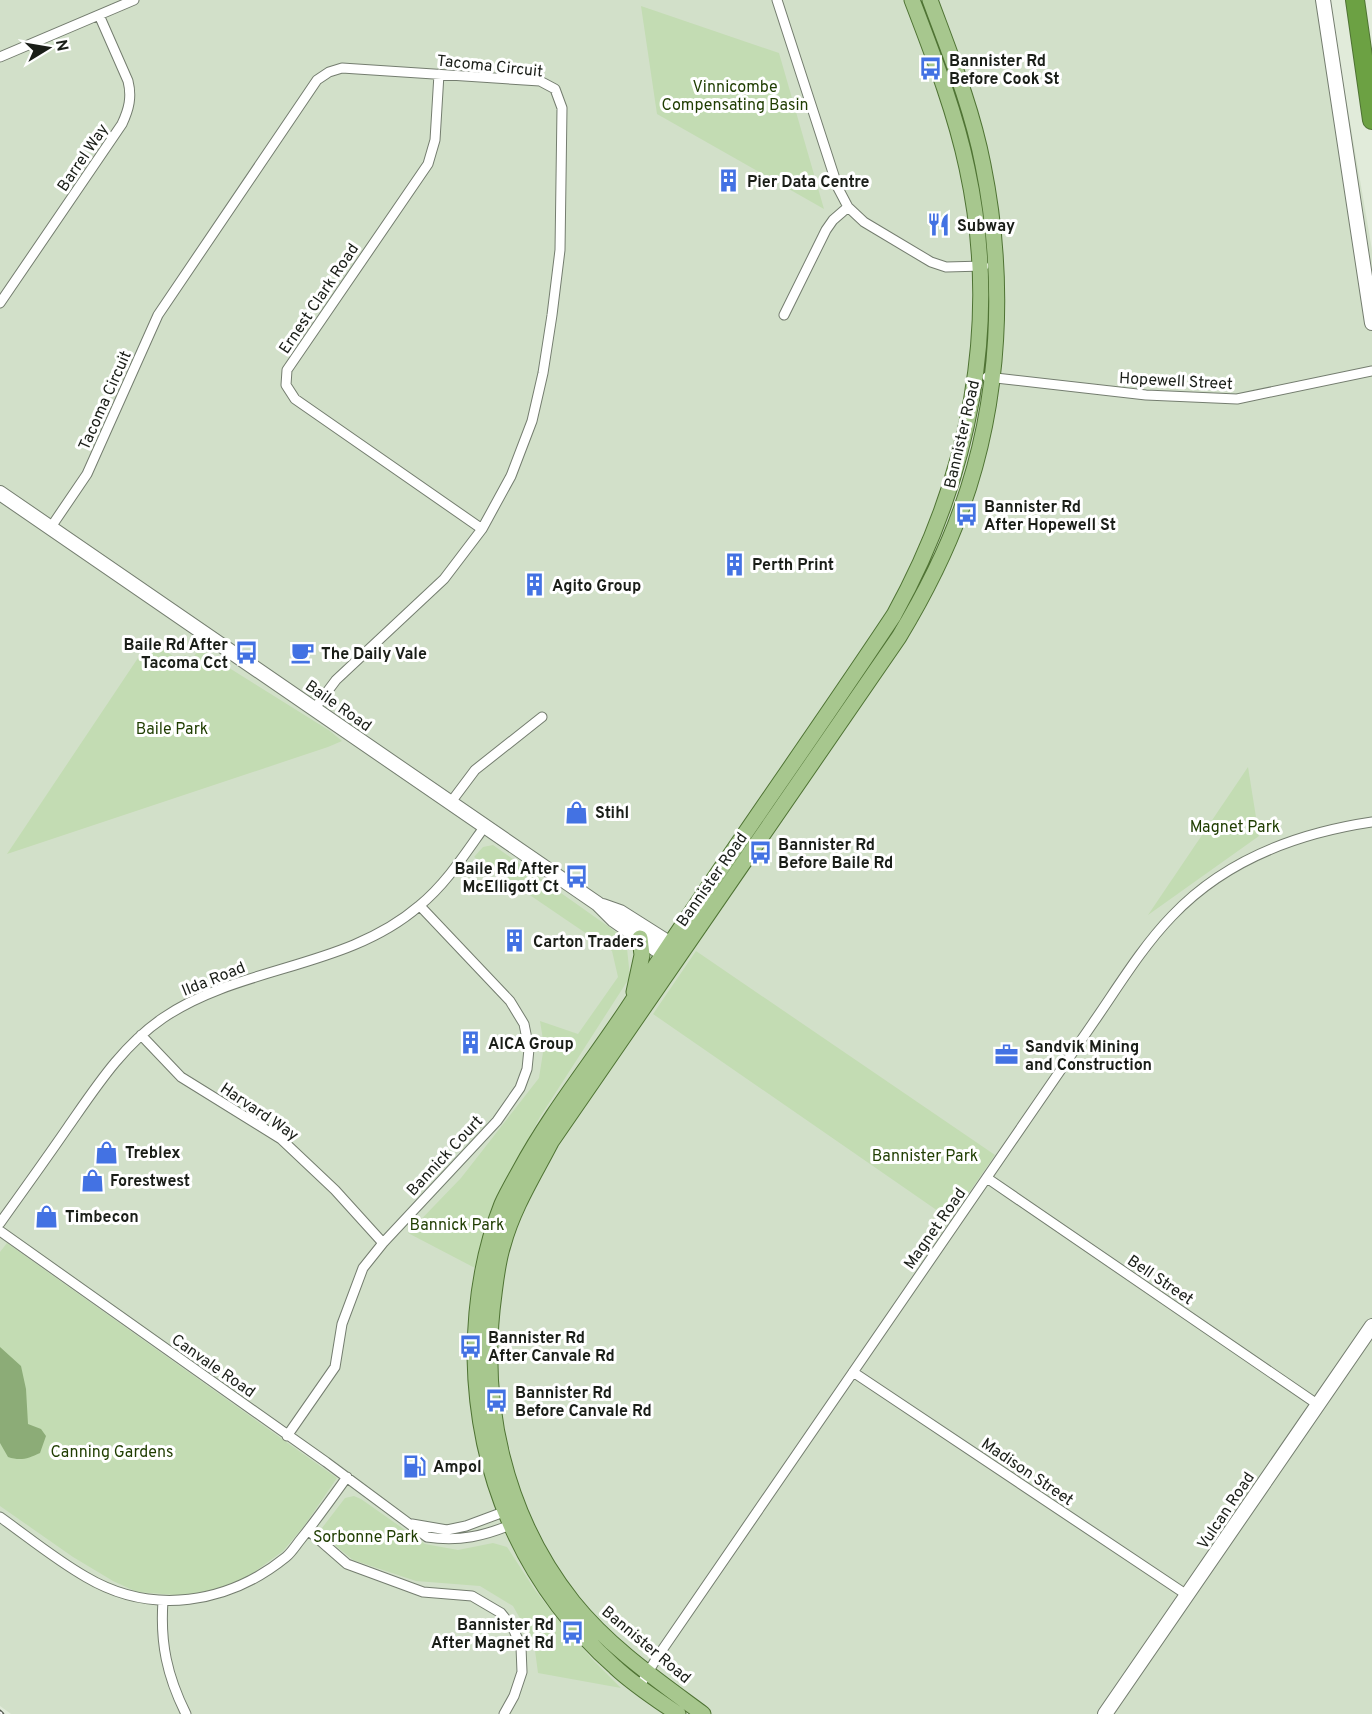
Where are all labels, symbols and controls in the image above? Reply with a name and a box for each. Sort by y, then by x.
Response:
north arrow [18,18,78,78]
text: N [50,38,72,53]
street label: Tacoma Circuit [436,51,544,83]
place label: Bannister Rd Before Cook St [949,52,1060,90]
bus stop icon: Bannister Rd Before Cook St [918,56,944,82]
park label: Vinnicombe Compensating Basin [661,78,809,116]
street label: Barrel Way [54,120,114,196]
building icon: Pier Data Centre [716,168,742,194]
place label: Pier Data Centre [747,173,869,193]
restaurant icon: Subway [926,212,952,238]
place label: Subway [957,217,1015,237]
street label: Ernest Clark Road [275,240,364,358]
street label: Tacoma Circuit [75,348,137,454]
street label: Hopewell Street [1118,369,1233,395]
street label: Bannister Road [941,378,985,491]
place label: Bannister Rd After Hopewell St [984,498,1116,536]
bus stop icon: Bannister Rd After Hopewell St [953,502,979,528]
building icon: Perth Print [721,551,747,577]
place label: Perth Print [752,556,834,576]
building icon: Agito Group [521,572,547,598]
place label: Agito Group [552,577,641,597]
place label: Baile Rd After Tacoma Cct [123,636,228,674]
bus stop icon: Baile Rd After Tacoma Cct [233,640,259,666]
cafe icon: The Daily Vale [290,640,316,666]
place label: The Daily Vale [321,645,427,665]
street label: Baile Road [301,676,375,737]
park label: Baile Park [136,720,208,740]
shop icon: Stihl [564,799,590,825]
place label: Stihl [595,804,629,824]
park label: Magnet Park [1190,818,1280,838]
street label: Bannister Road [673,829,753,931]
place label: Bannister Rd Before Baile Rd [778,836,893,874]
bus stop icon: Bannister Rd Before Baile Rd [747,840,773,866]
place label: Baile Rd After McElligott Ct [454,860,559,898]
bus stop icon: Baile Rd After McElligott Ct [564,864,590,890]
building icon: Carton Traders [502,928,528,954]
place label: Carton Traders [533,933,644,953]
street label: Ilda Road [179,958,249,1002]
building icon: AICA Group [457,1030,483,1056]
place label: AICA Group [488,1035,574,1055]
place label: Sandvik Mining and Construction [1025,1038,1152,1076]
office icon: Sandvik Mining and Construction [994,1042,1020,1068]
street label: Harvard Way [216,1079,302,1146]
street label: Bannick Court [403,1112,488,1201]
shop icon: Treblex [94,1139,120,1165]
place label: Treblex [125,1144,180,1164]
park label: Bannister Park [872,1147,978,1167]
shop icon: Forestwest [79,1167,105,1193]
place label: Forestwest [110,1172,190,1192]
street label: Magnet Road [900,1185,971,1274]
shop icon: Timbecon [34,1203,60,1229]
place label: Timbecon [65,1208,139,1228]
park label: Bannick Park [410,1216,504,1236]
street label: Bell Street [1123,1251,1197,1310]
place label: Bannister Rd After Canvale Rd [488,1329,615,1367]
street label: Canvale Road [167,1330,259,1403]
bus stop icon: Bannister Rd After Canvale Rd [457,1333,483,1359]
place label: Bannister Rd Before Canvale Rd [515,1384,652,1422]
bus stop icon: Bannister Rd Before Canvale Rd [484,1388,510,1414]
street label: Madison Street [977,1434,1077,1511]
park label: Canning Gardens [50,1443,174,1463]
fuel station icon: Ampol [402,1453,428,1479]
place label: Ampol [433,1458,482,1478]
street label: Vulcan Road [1194,1469,1260,1554]
park label: Sorbonne Park [313,1528,419,1548]
street label: Bannister Road [597,1602,694,1689]
place label: Bannister Rd After Magnet Rd [431,1616,554,1654]
bus stop icon: Bannister Rd After Magnet Rd [559,1620,585,1646]

